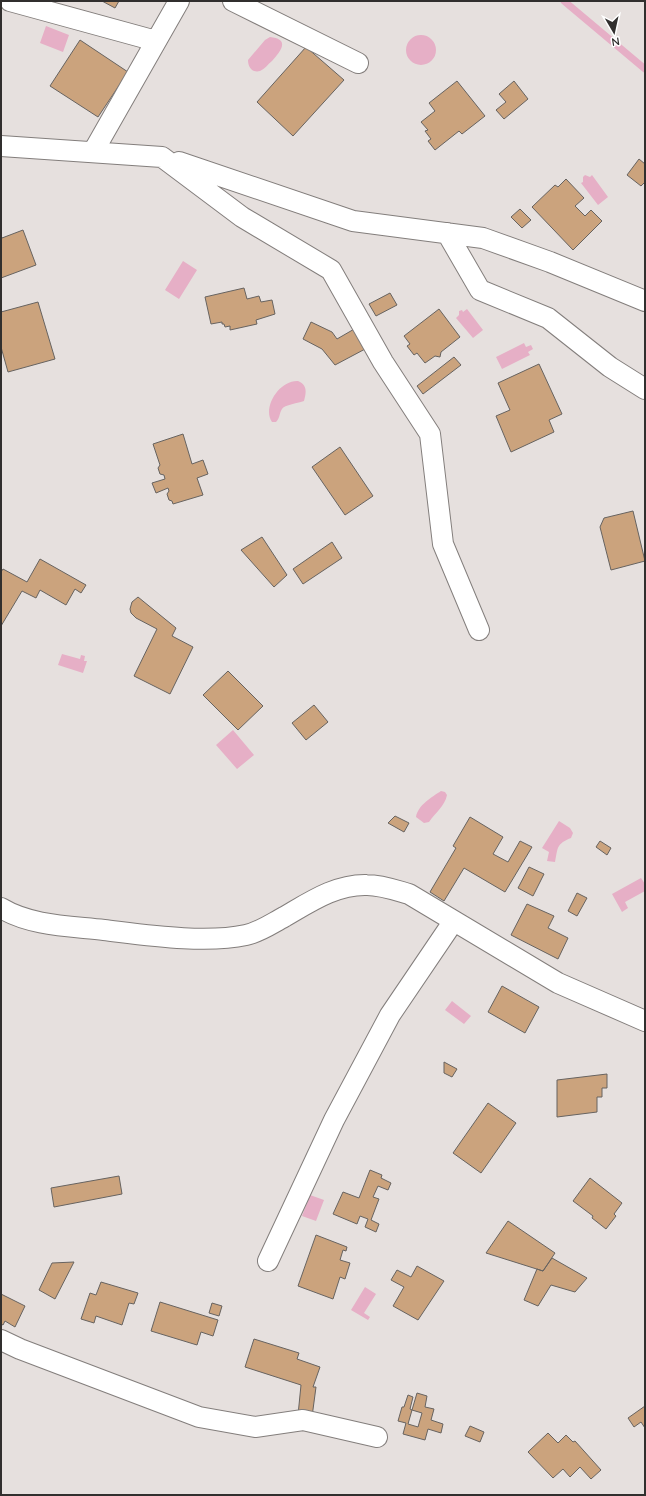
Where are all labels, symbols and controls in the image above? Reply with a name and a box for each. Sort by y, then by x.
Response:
north arrow [594,12,634,52]
text: N [610,34,621,49]

